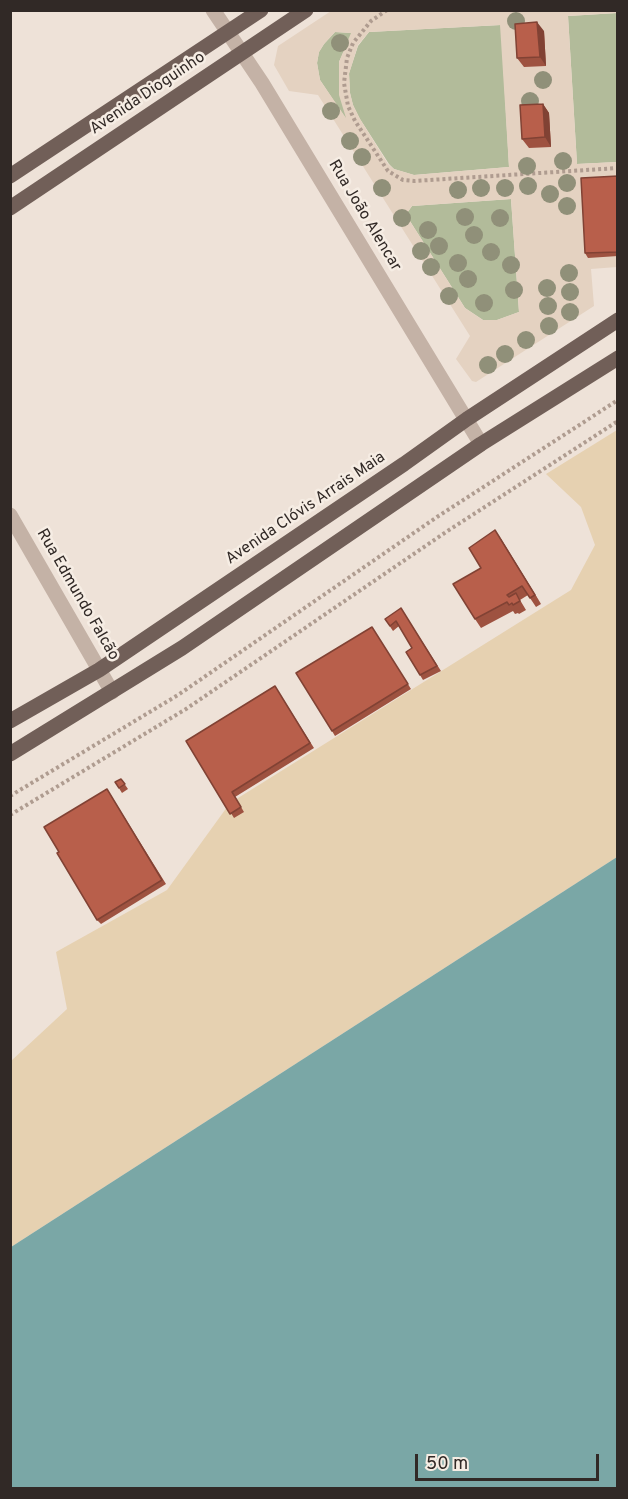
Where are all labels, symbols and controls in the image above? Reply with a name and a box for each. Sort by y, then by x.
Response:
street label: Avenida Dioguinho [87,48,209,140]
street label: Rua João Alencar [323,157,405,275]
street label: Avenida Clóvis Arrais Maia [223,448,389,570]
street label: Rua Edmundo Falcão [31,526,123,664]
scale bar [418,1442,602,1480]
text: 50 m [426,1453,468,1476]

